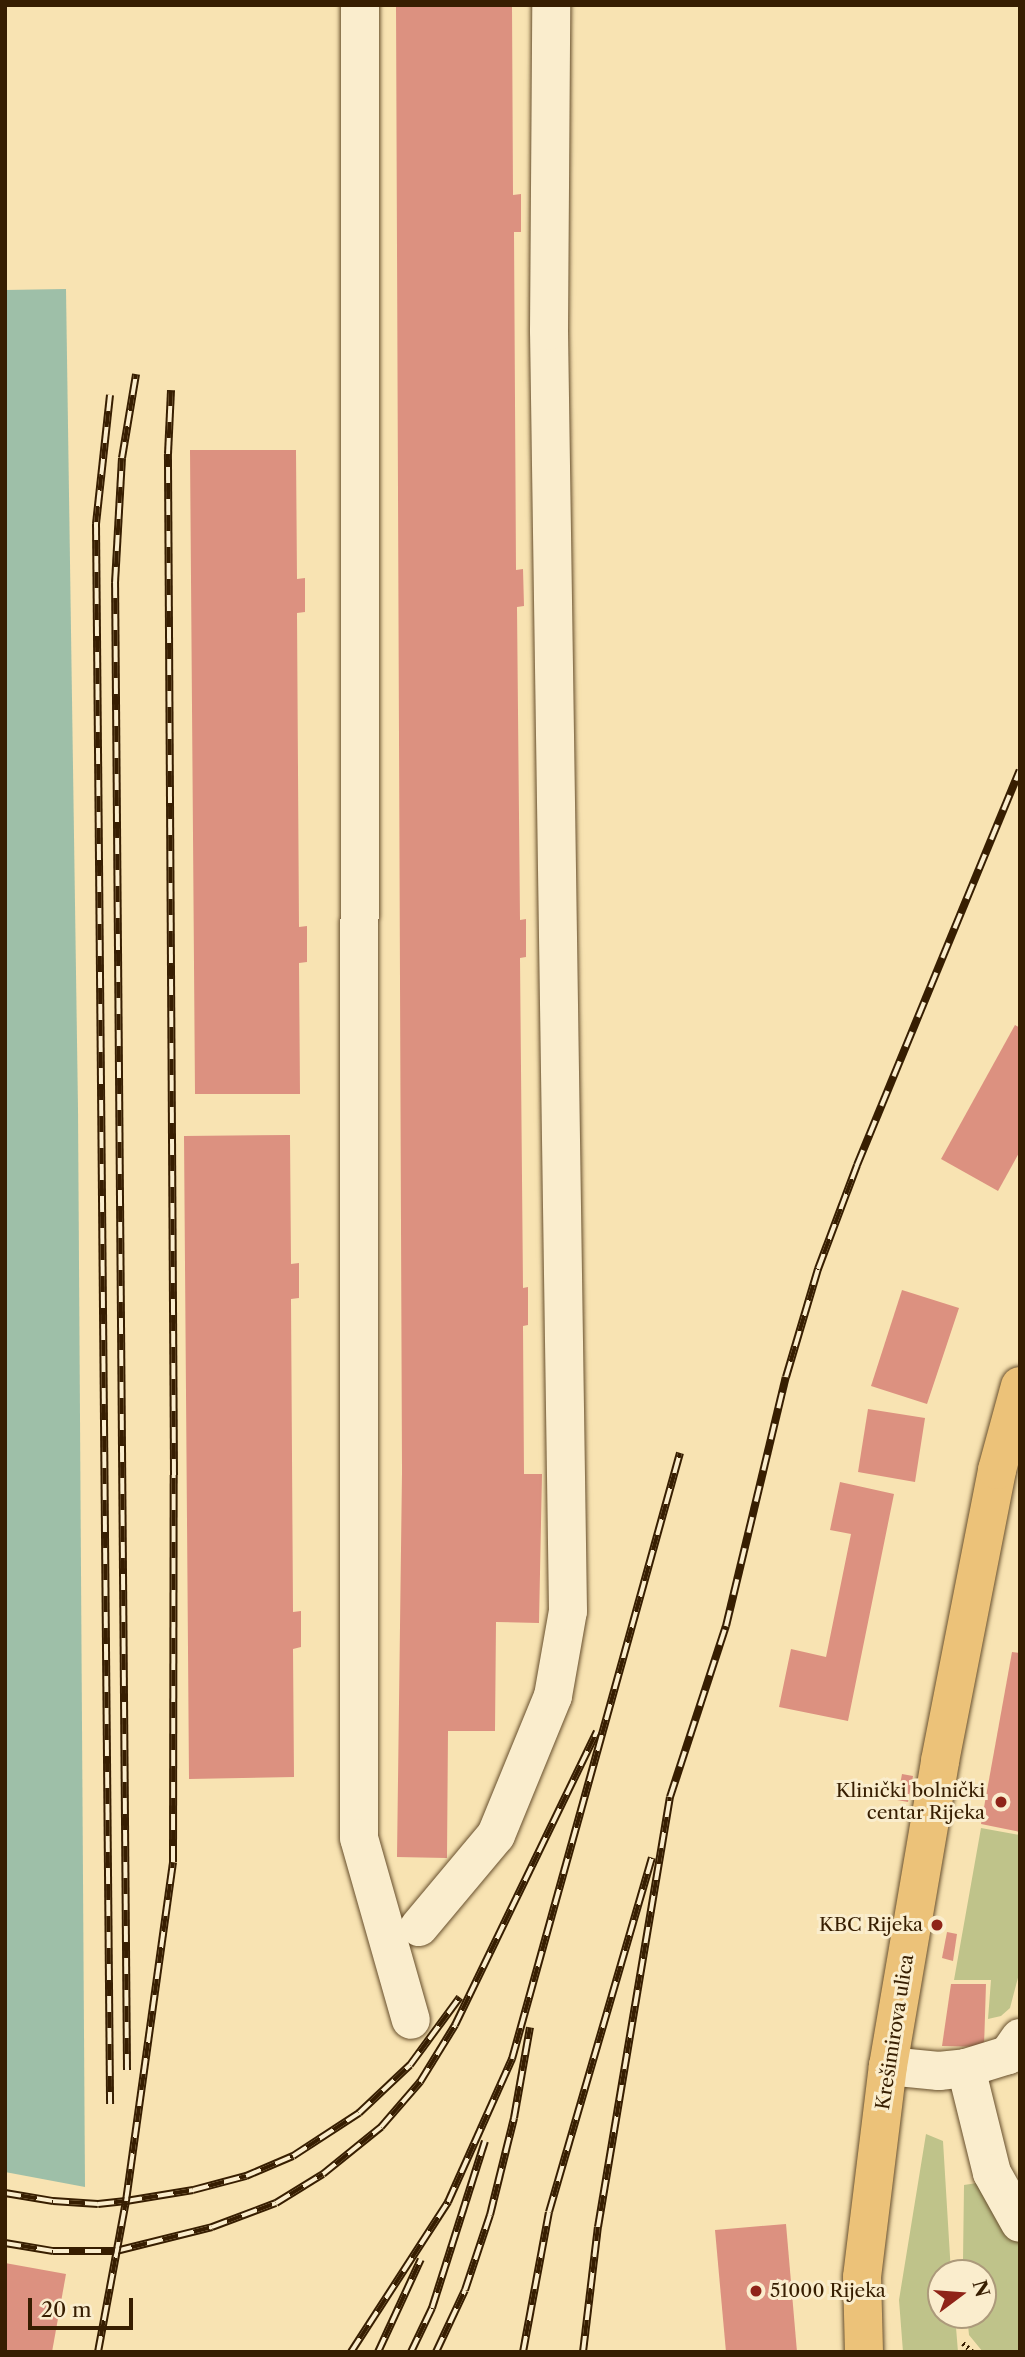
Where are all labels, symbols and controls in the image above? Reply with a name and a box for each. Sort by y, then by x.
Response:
place label: Klinički bolnički centar Rijeka [836,1780,985,1824]
marker: Klinički bolnički centar Rijeka [991,1792,1011,1812]
place label: KBC Rijeka [819,1914,923,1936]
marker: KBC Rijeka [929,1917,945,1933]
street label: Krešimirova ulica [871,1952,919,2112]
north arrow [927,2259,997,2329]
text: N [967,2278,994,2300]
place label: 51000 Rijeka [770,2280,886,2302]
marker: 51000 Rijeka [748,2283,764,2299]
scale bar [32,2284,136,2328]
text: 20 m [41,2297,92,2322]

